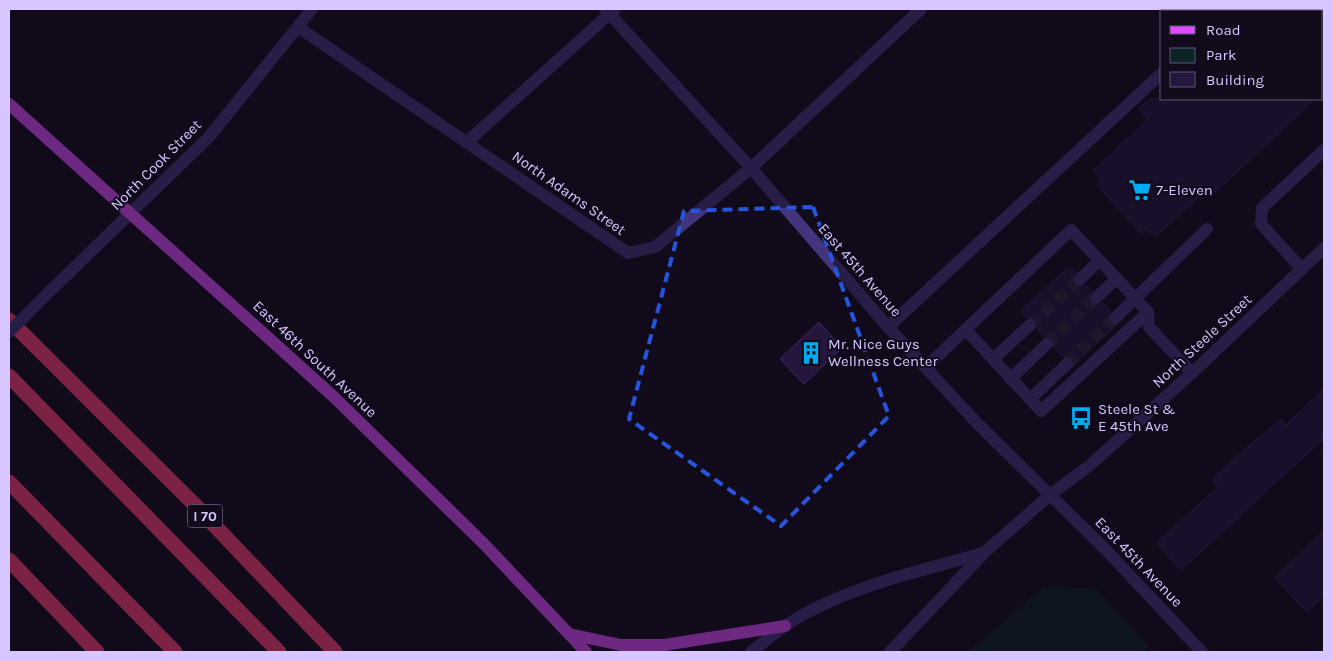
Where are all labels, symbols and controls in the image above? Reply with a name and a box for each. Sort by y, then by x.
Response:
legend [1160,10,1323,100]
text: Road [1206,21,1241,39]
text: Park [1206,46,1236,64]
text: Building [1206,71,1264,89]
street label: North Cook Street [107,116,205,214]
street label: North Adams Street [509,147,630,239]
supermarket icon: 7-Eleven [1127,177,1153,203]
place label: 7-Eleven [1156,181,1213,199]
street label: East 45th Avenue [814,219,906,321]
street label: North Steele Street [1149,290,1256,392]
street label: East 46th South Avenue [249,297,381,421]
place label: Mr. Nice Guys Wellness Center [828,335,938,370]
building icon: Mr. Nice Guys Wellness Center [798,340,824,366]
place label: Steele St & E 45th Ave [1098,400,1176,435]
bus stop icon: Steele St & E 45th Ave [1068,405,1094,431]
road number: I 70 [188,504,222,528]
street label: East 45th Avenue [1091,513,1187,611]

